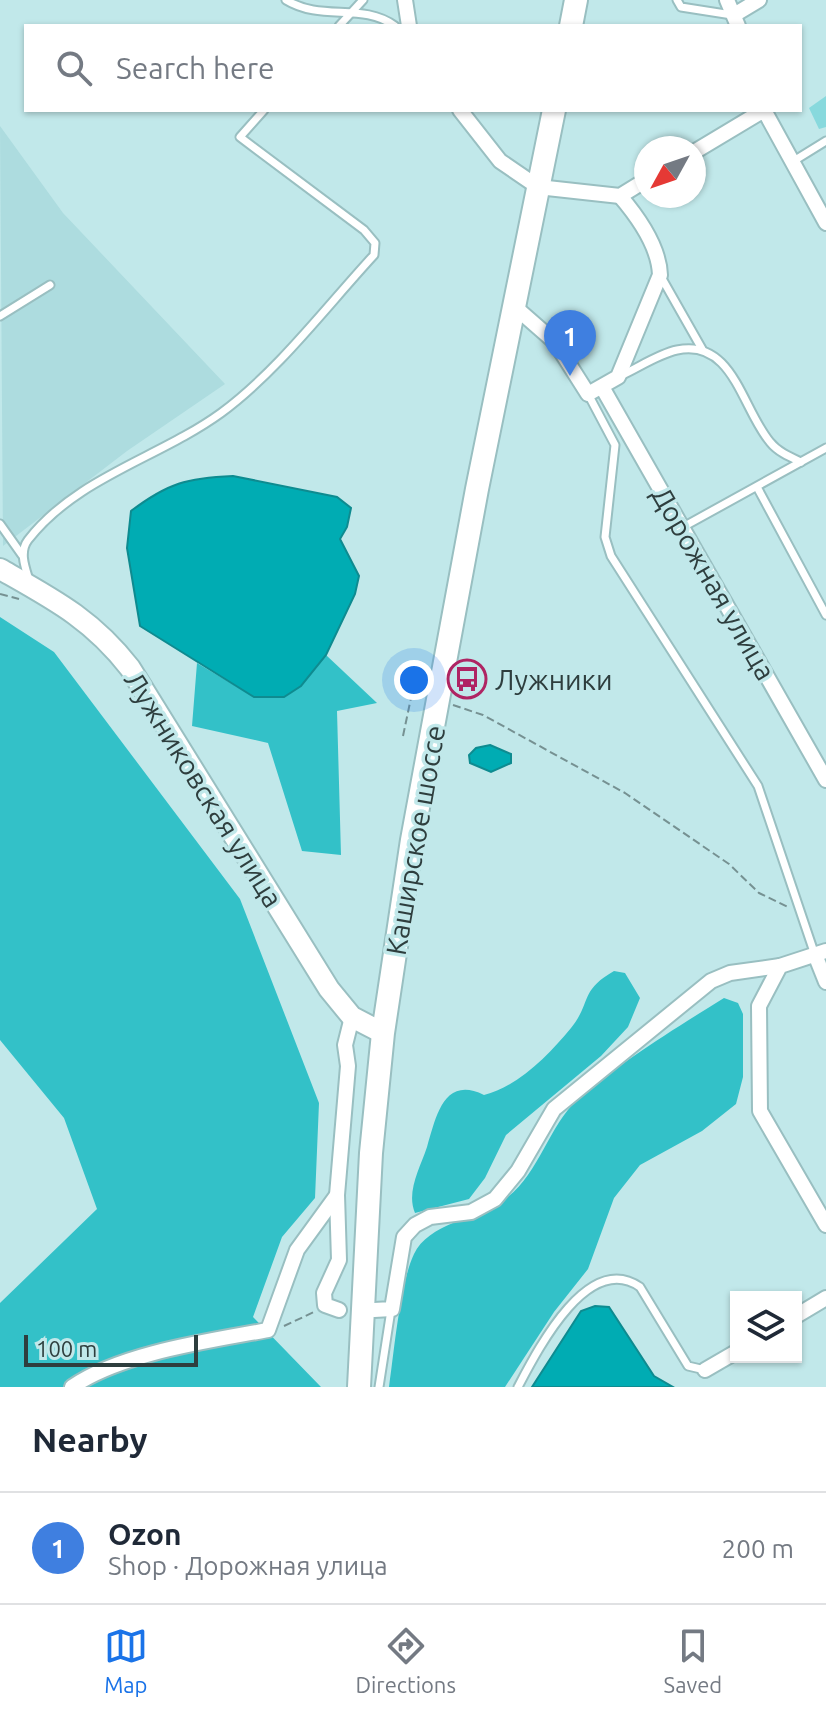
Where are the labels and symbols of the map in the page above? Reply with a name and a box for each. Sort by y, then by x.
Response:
north arrow [634,136,706,208]
pin: 1 [544,310,596,376]
street label: Дорожная улица [646,481,782,685]
bus stop icon: Лужники [446,658,488,700]
your location [394,660,434,700]
place label: Лужники [495,664,613,695]
street label: Лужниковская улица [119,665,289,913]
street label: Каширское шоссе [380,723,450,957]
scale bar [24,1331,198,1367]

